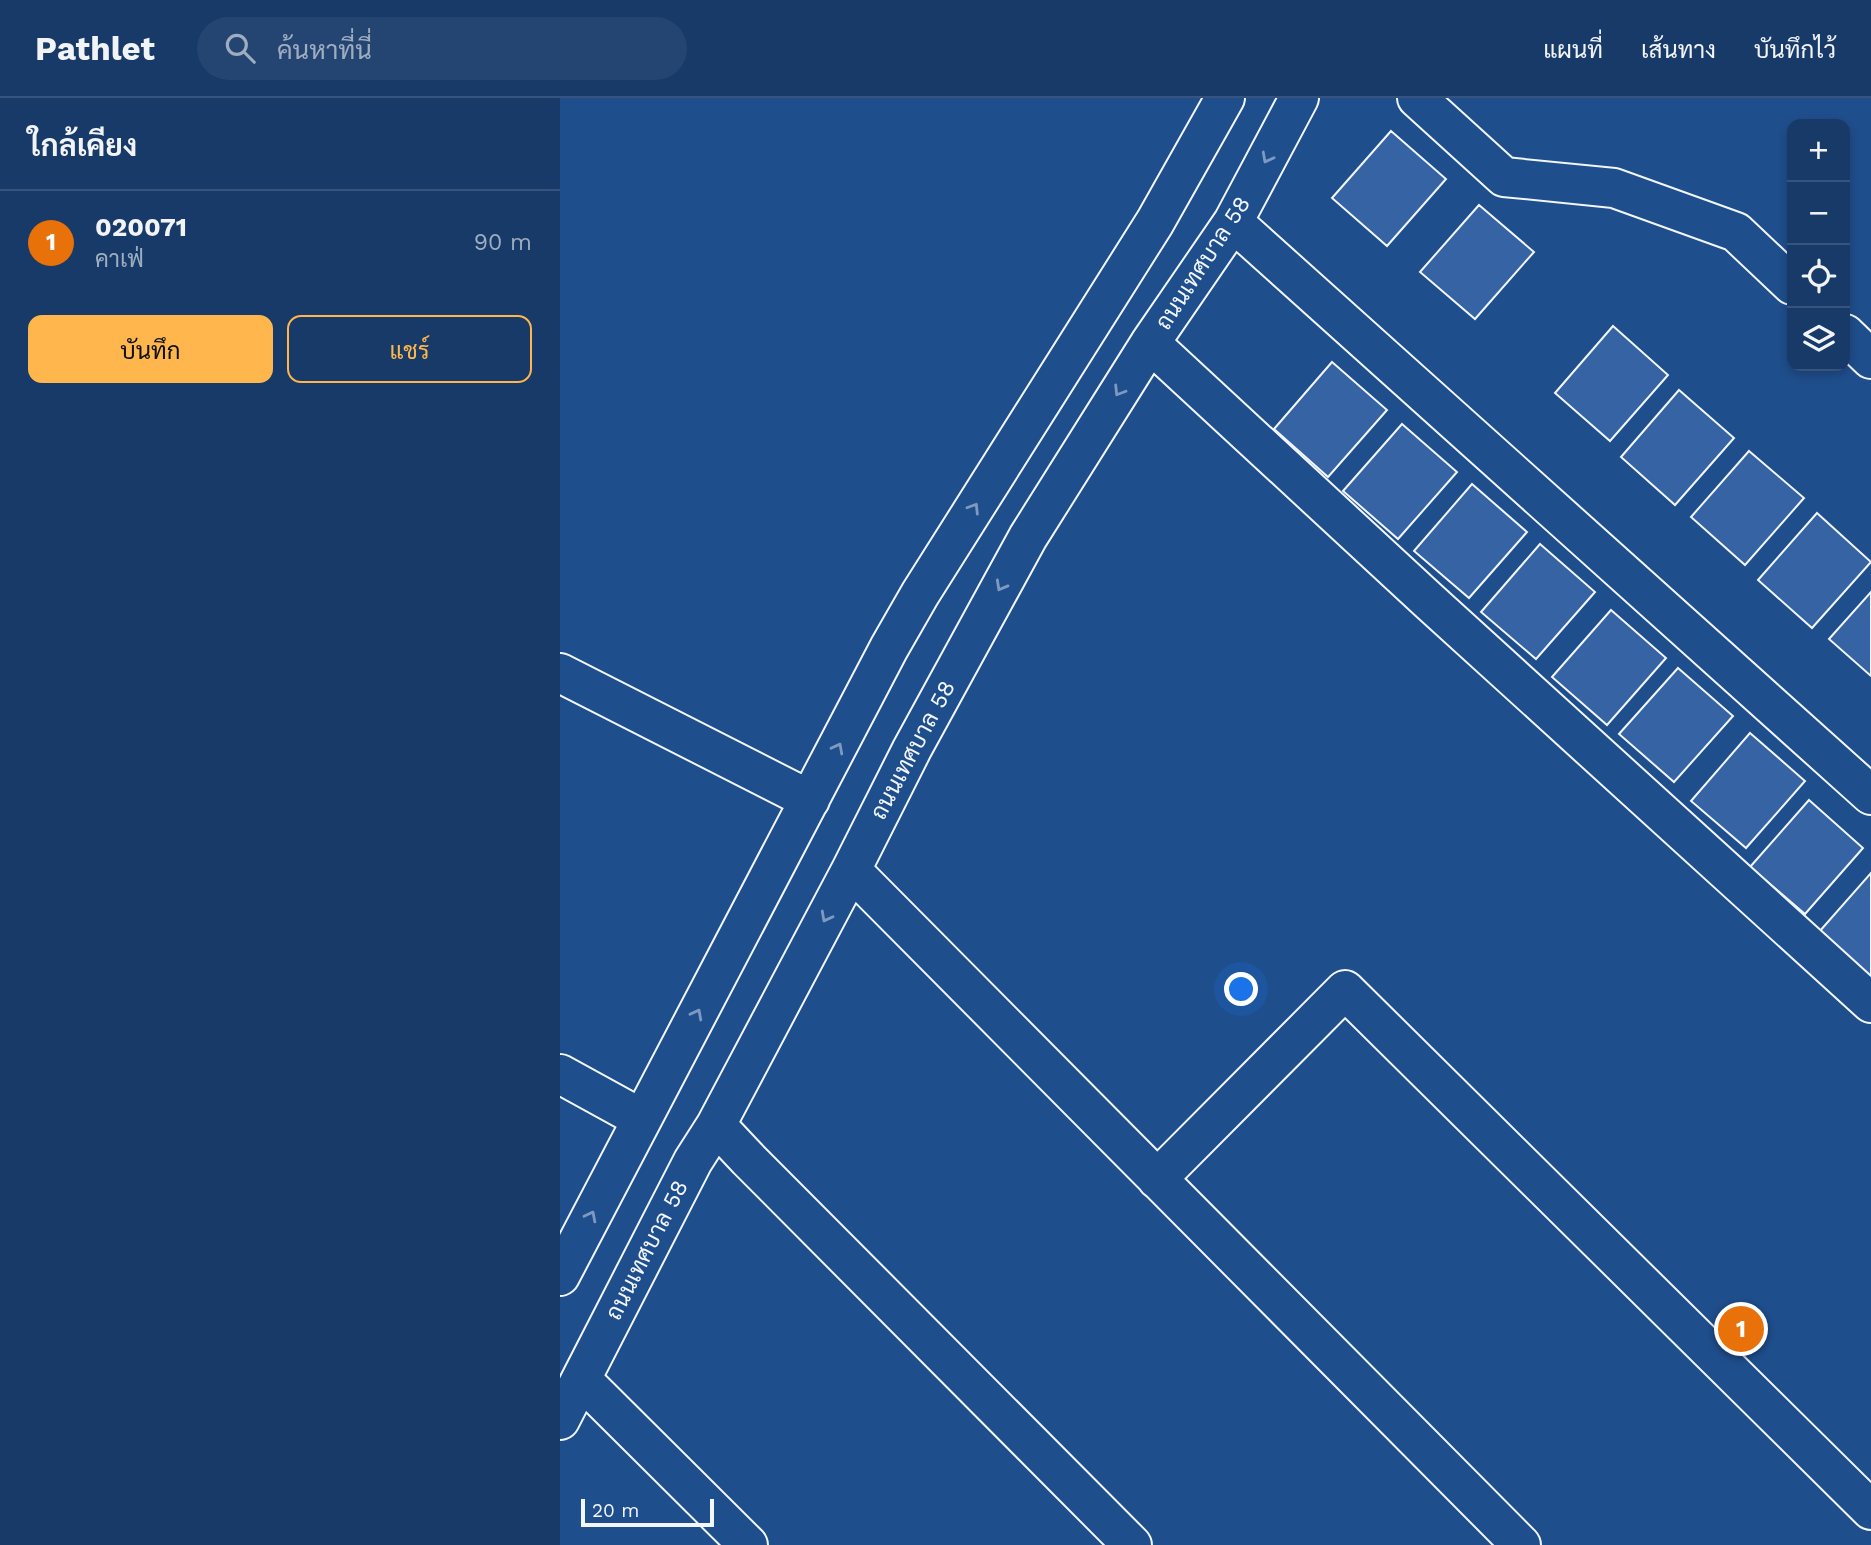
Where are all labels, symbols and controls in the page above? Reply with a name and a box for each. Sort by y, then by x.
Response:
search box [197,17,687,80]
text: Pathlet [35,29,155,68]
icon: search [221,29,259,67]
text: ค้นหาที่นี่ [277,35,372,65]
text: แผนที่ [1543,36,1603,64]
text: เส้นทาง [1641,36,1716,64]
text: บันทึกไว้ [1754,36,1836,64]
map controls [1787,119,1850,371]
button: + [1787,119,1850,182]
text: ใกล้เคียง [28,128,137,163]
one-way arrow [1262,151,1276,163]
button: − [1787,182,1850,245]
street label: ถนนเทศบาล 58 [1150,191,1256,335]
text: 020071 [95,212,187,242]
text: 1 [46,229,56,256]
text: 90 m [474,229,532,256]
button: locate [1787,245,1850,308]
text: คาเฟ่ [95,246,144,273]
button: layers [1787,308,1850,371]
button: บันทึก [28,315,273,383]
button: แชร์ [287,315,532,383]
one-way arrow [1115,384,1128,397]
one-way arrow [966,503,979,516]
one-way arrow [996,579,1009,591]
street label: ถนนเทศบาล 58 [865,676,961,824]
one-way arrow [829,743,843,755]
one-way arrow [821,910,834,922]
your location [1224,972,1258,1006]
one-way arrow [689,1009,702,1022]
street label: ถนนเทศบาล 58 [600,1175,694,1325]
one-way arrow [583,1211,597,1223]
pin: 1 [1718,1303,1764,1355]
scale bar [581,1496,714,1528]
text: 20 m [592,1499,639,1522]

